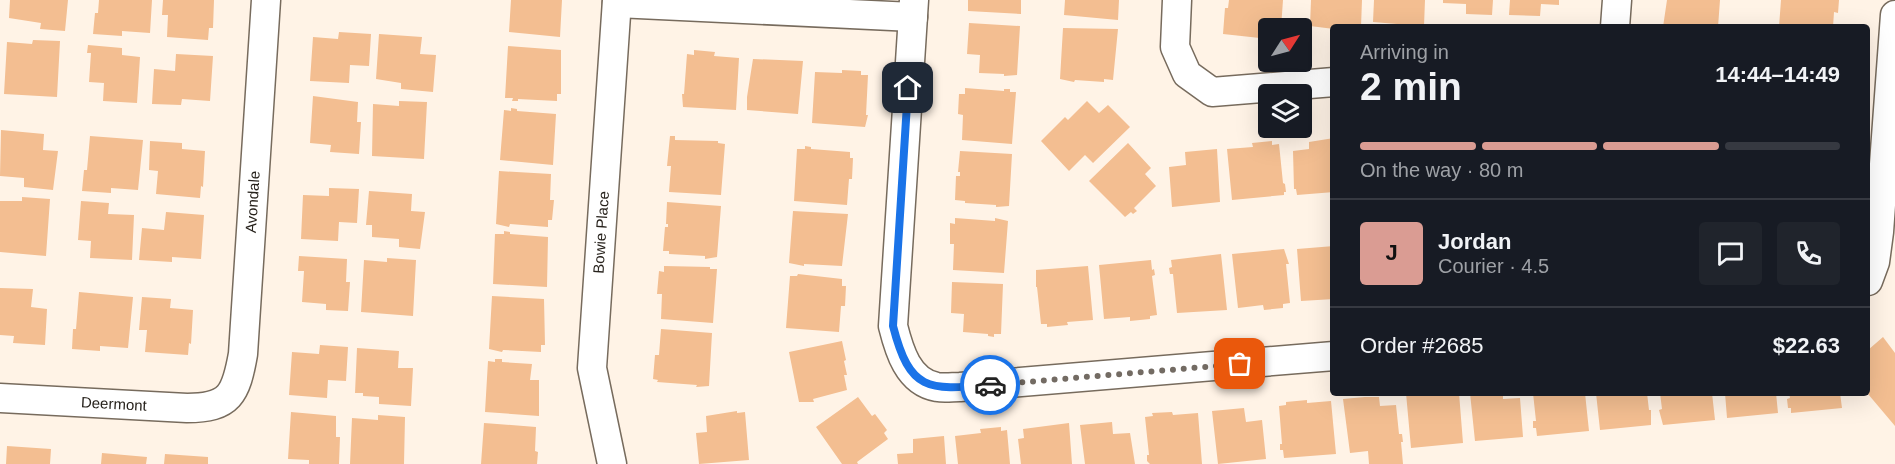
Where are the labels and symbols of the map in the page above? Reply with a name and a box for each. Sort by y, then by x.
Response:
north arrow [1258,18,1312,72]
pin [882,62,933,113]
street label: Avondale [242,170,263,234]
street label: Bowie Place [589,191,612,274]
pin [1214,338,1265,389]
courier [960,355,1020,415]
street label: Deermont [81,393,148,414]

